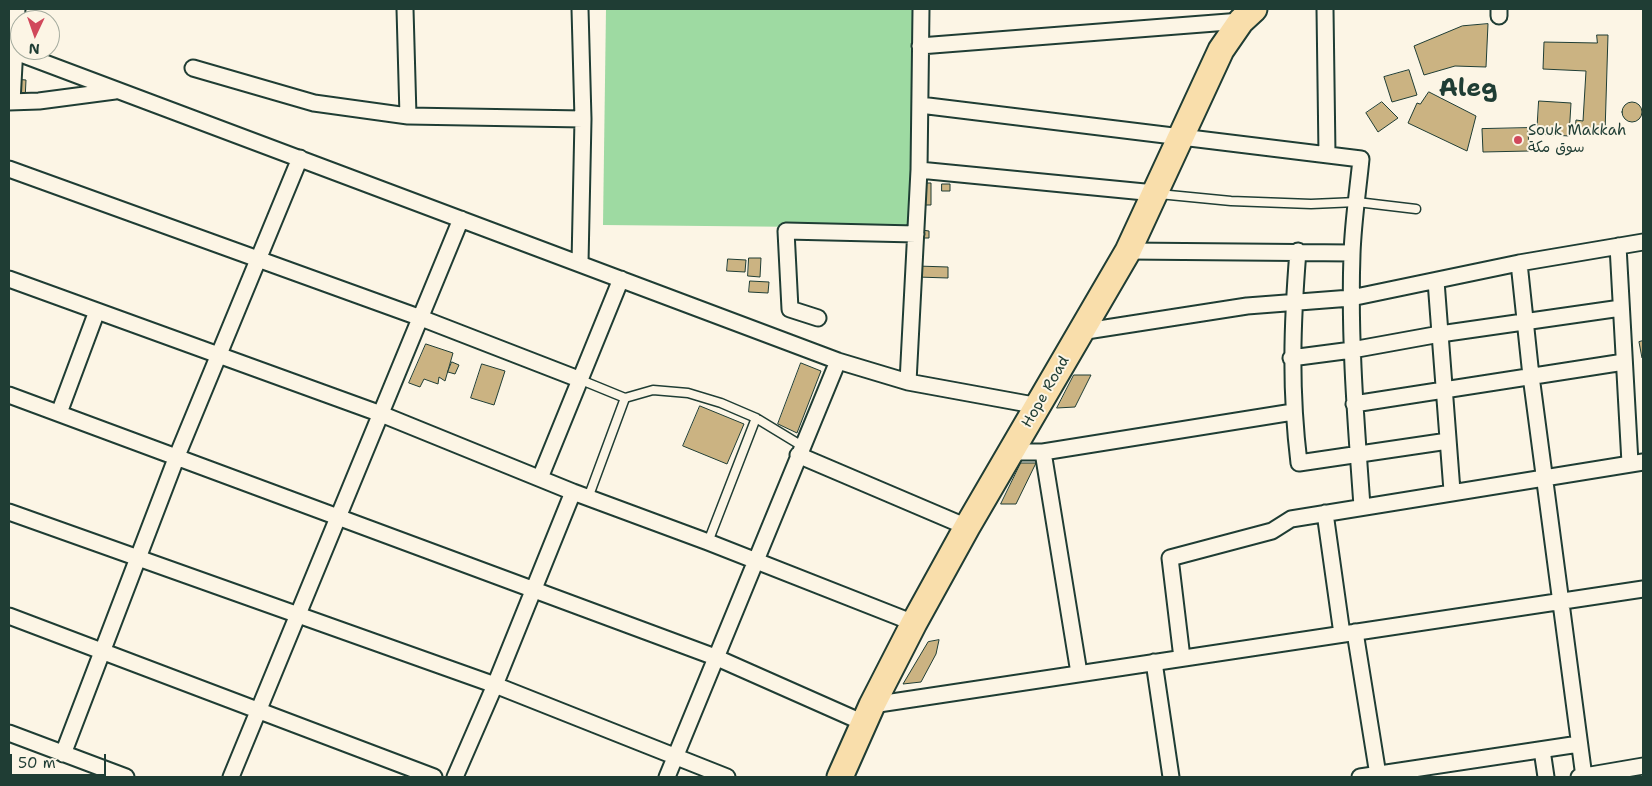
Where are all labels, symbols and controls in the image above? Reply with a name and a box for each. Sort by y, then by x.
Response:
north arrow [10,10,60,60]
text: N [28,40,40,58]
district label: Aleg [1439,74,1497,104]
place label: Souk Makkah سوق مكة [1528,122,1626,157]
marker: Souk Makkah سوق مكة [1512,134,1524,146]
street label: Hope Road [1018,353,1074,431]
scale bar [12,744,109,776]
text: 50 m [18,753,56,773]

